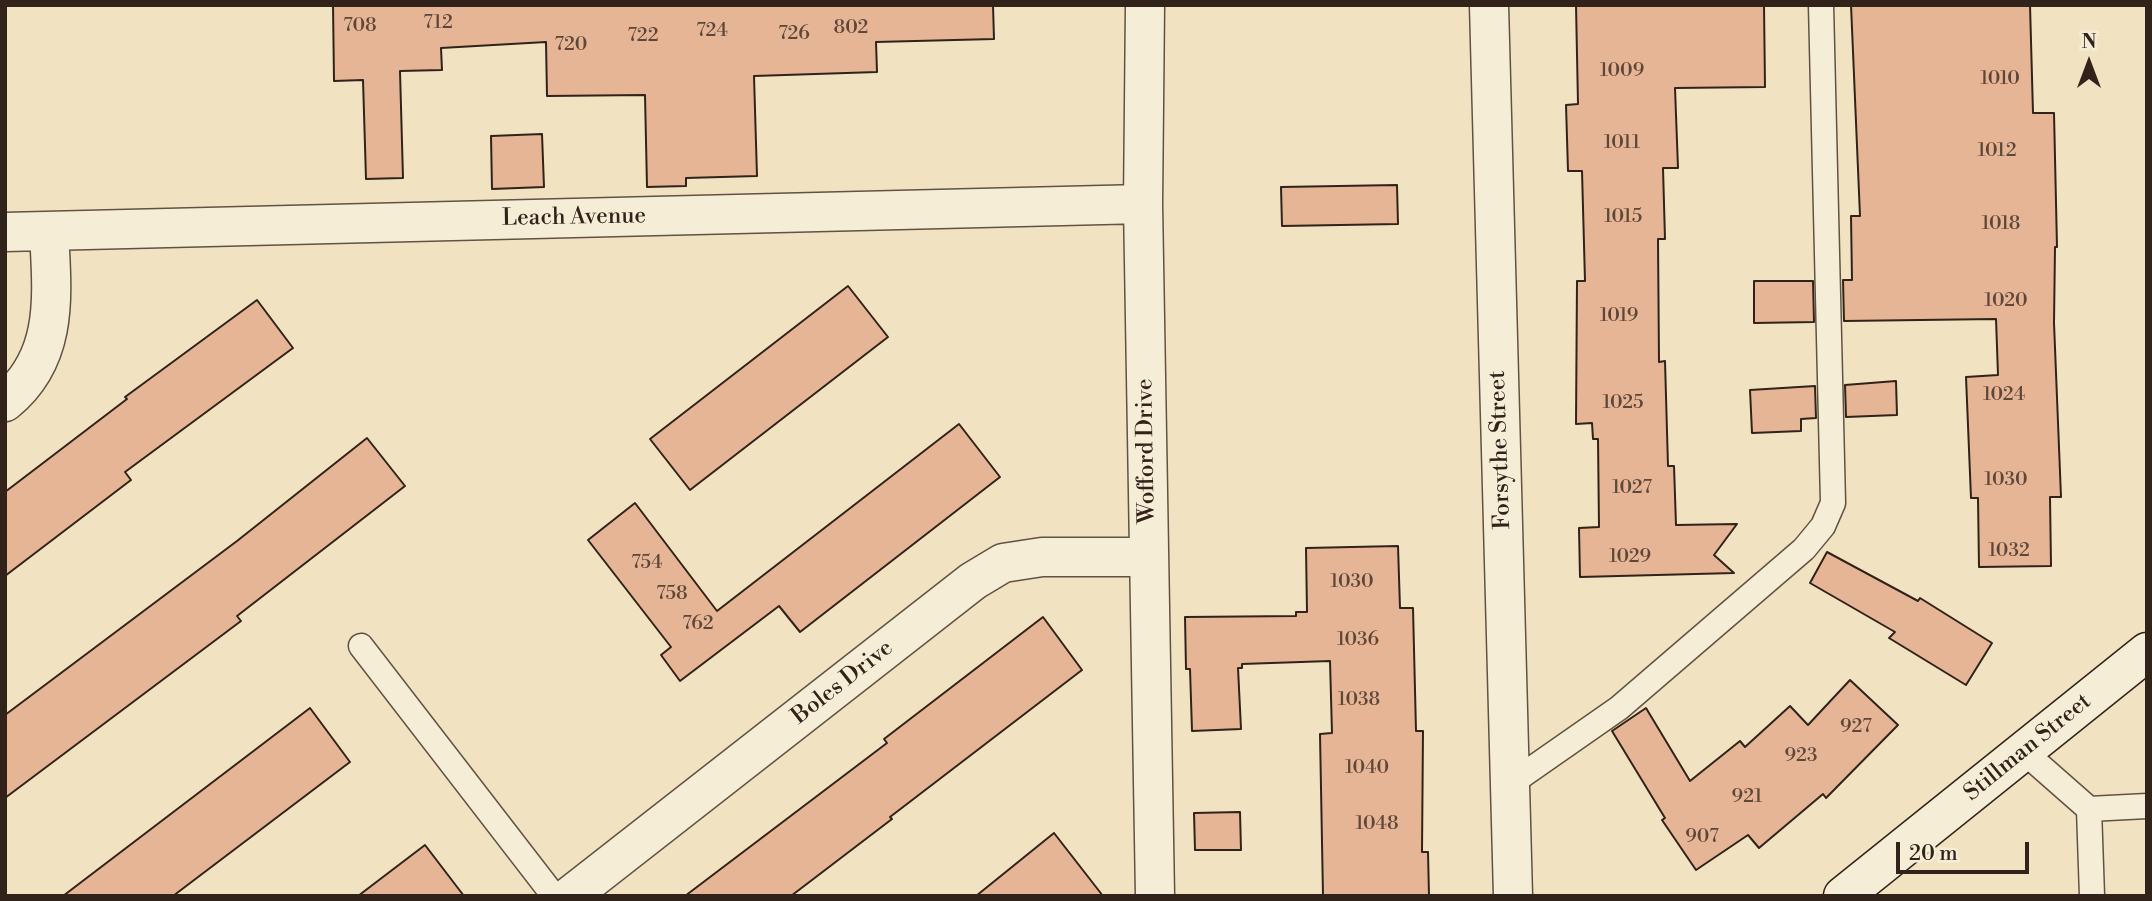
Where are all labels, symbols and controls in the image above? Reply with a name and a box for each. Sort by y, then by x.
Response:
house number: 712 [423,12,453,34]
house number: 708 [343,15,377,37]
house number: 802 [834,17,868,39]
house number: 724 [696,20,728,42]
house number: 726 [778,23,810,45]
house number: 722 [627,25,659,47]
north arrow [2054,28,2124,98]
text: N [2081,30,2097,54]
house number: 720 [555,34,587,56]
house number: 1009 [1600,60,1644,82]
house number: 1010 [1980,68,2020,90]
house number: 1011 [1604,132,1640,154]
house number: 1012 [1978,140,2016,162]
street label: Leach Avenue [502,203,646,233]
house number: 1015 [1604,206,1642,228]
house number: 1018 [1981,213,2021,235]
house number: 1020 [1984,290,2028,312]
house number: 1019 [1600,305,1638,327]
street label: Forsythe Street [1484,370,1518,530]
street label: Wofford Drive [1132,378,1162,524]
house number: 1024 [1983,384,2025,406]
house number: 1025 [1602,392,1644,414]
house number: 1030 [1984,469,2028,491]
house number: 1027 [1612,477,1652,499]
house number: 1032 [1988,540,2030,562]
house number: 1029 [1609,546,1651,568]
house number: 754 [631,552,663,574]
house number: 1030 [1330,571,1374,593]
house number: 758 [656,583,688,605]
house number: 762 [682,613,714,635]
house number: 1036 [1337,629,1379,651]
street label: Boles Drive [787,635,899,731]
street label: Stillman Street [1959,688,2097,808]
house number: 1038 [1338,689,1380,711]
house number: 927 [1840,716,1872,738]
house number: 923 [1785,745,1817,767]
house number: 1040 [1345,757,1389,779]
house number: 921 [1732,786,1762,808]
house number: 1048 [1355,813,1399,835]
house number: 907 [1685,826,1719,848]
scale bar [1900,828,2033,872]
text: 20 m [1909,841,1958,867]

